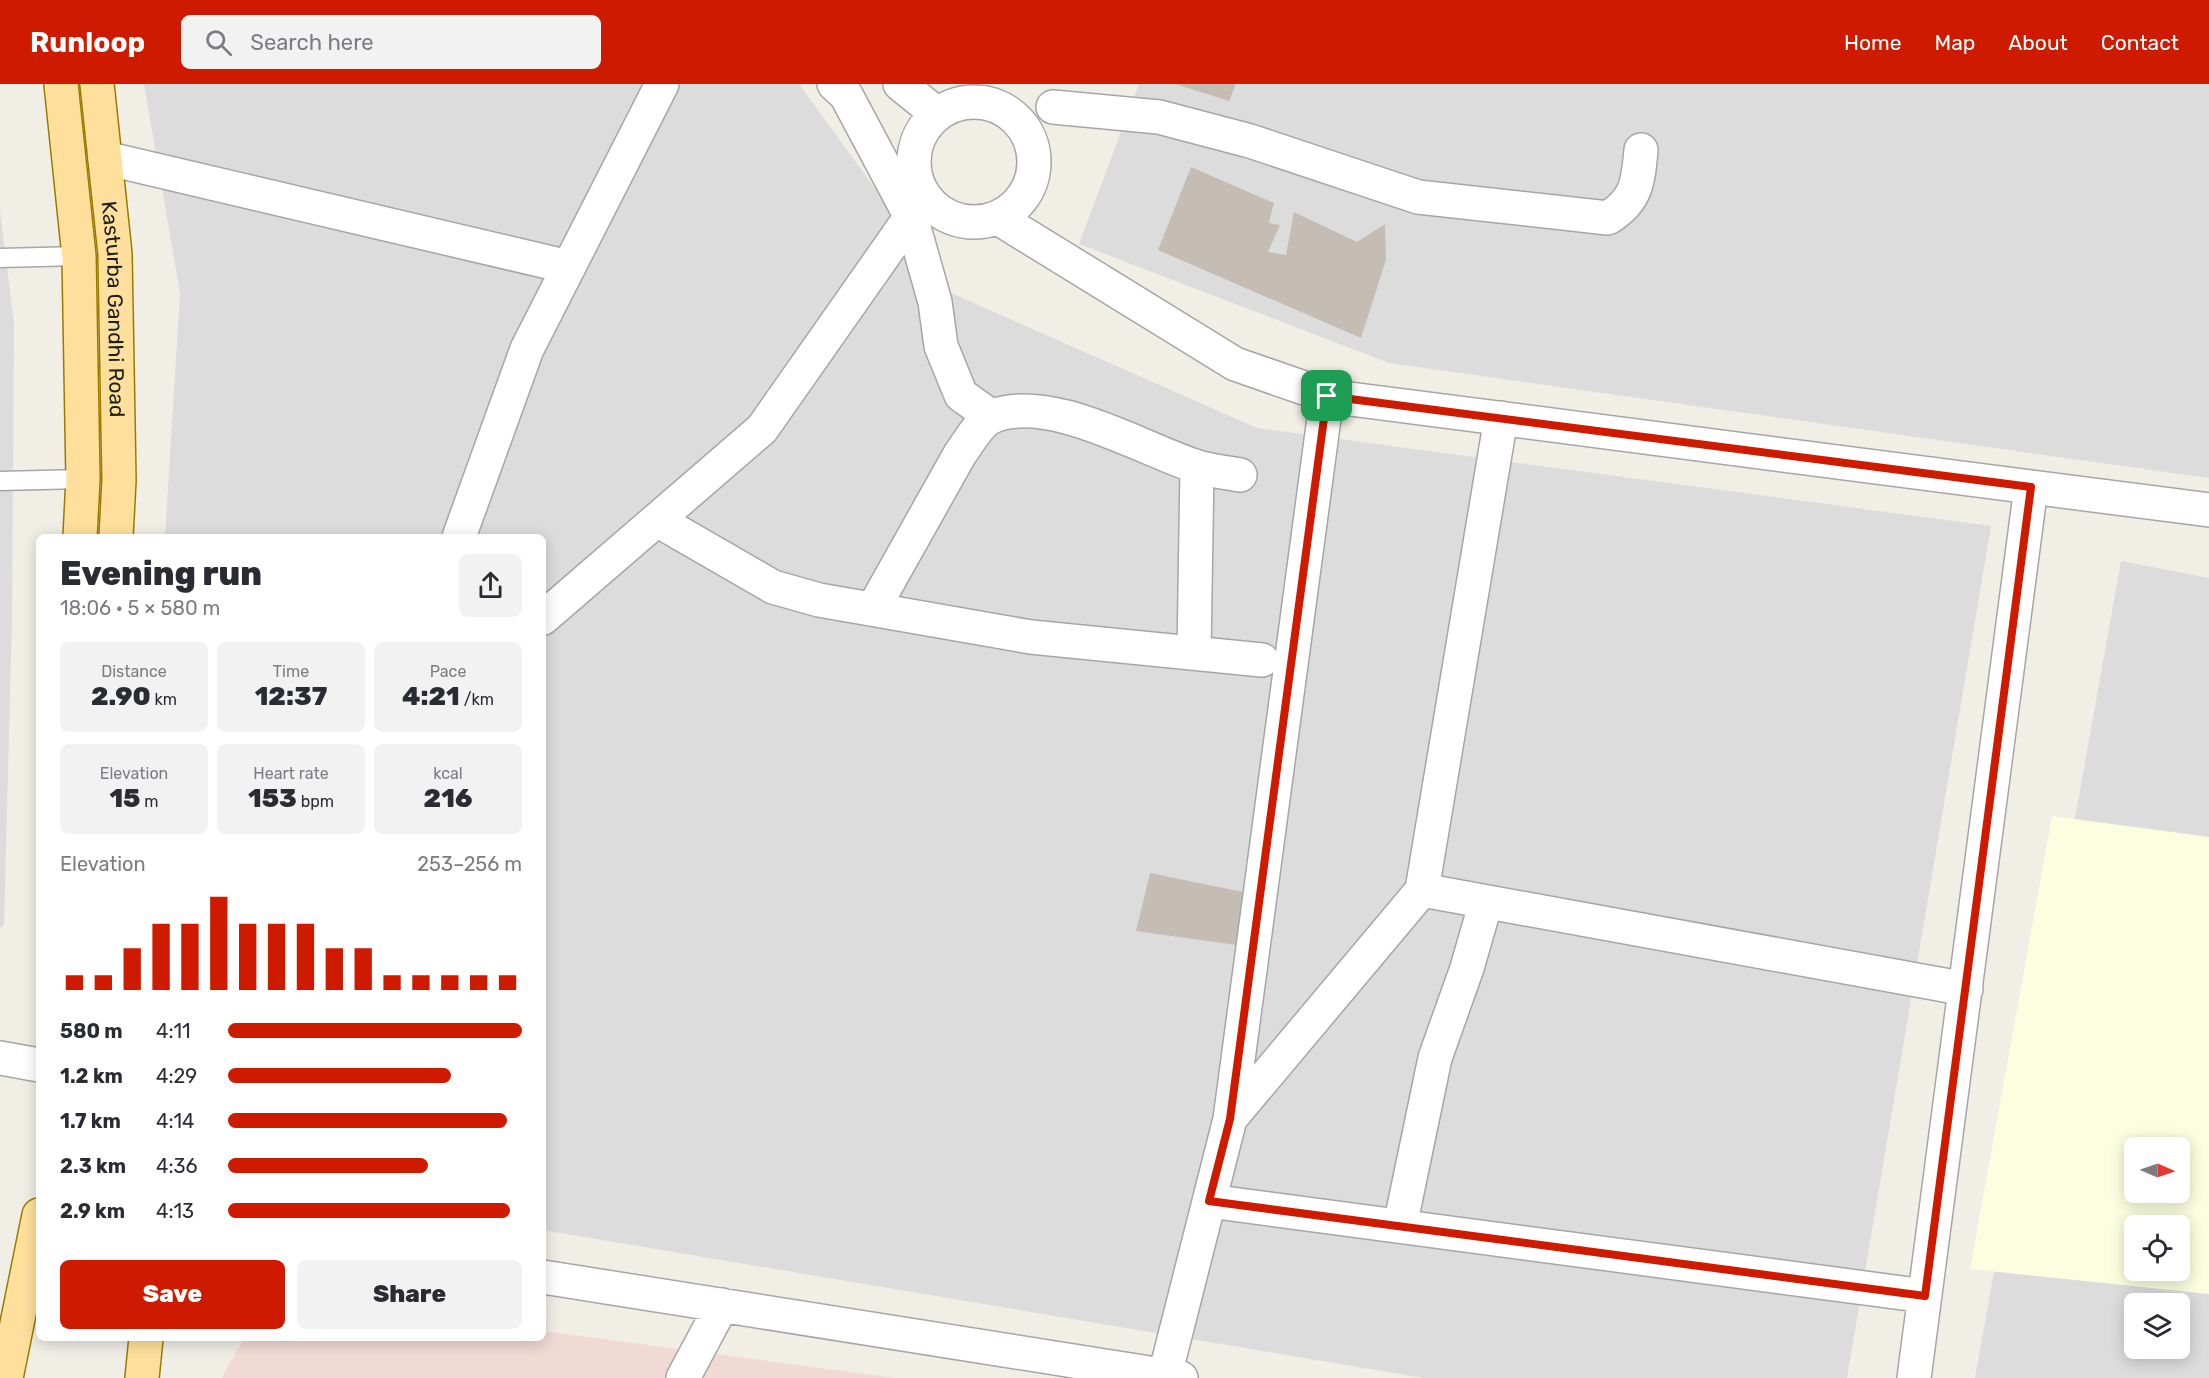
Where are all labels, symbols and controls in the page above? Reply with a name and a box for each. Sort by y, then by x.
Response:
search box [181,15,601,69]
text: Runloop [30,26,145,59]
icon: search [202,26,235,59]
text: Search here [250,29,374,56]
text: Home [1844,30,1901,55]
text: Map [1934,30,1975,55]
text: About [2008,30,2068,55]
text: Contact [2101,30,2179,55]
street label: Kasturba Gandhi Road [97,200,130,418]
pin [1301,370,1352,421]
icon: arrive [1310,379,1343,412]
text: Evening run [60,554,262,593]
button: share [459,554,522,617]
text: 18:06 · 5 × 580 m [60,596,220,620]
text: Distance [101,662,167,681]
text: Time [273,662,309,681]
text: Pace [430,662,466,681]
text: 2.90 [91,681,151,712]
text: 12:37 [255,681,327,712]
text: 4:21 [402,681,460,712]
text: km [151,690,177,709]
text: /km [460,690,494,709]
text: Elevation [100,764,168,783]
text: Heart rate [253,764,329,783]
text: kcal [433,764,463,783]
text: 15 [109,783,140,814]
text: 153 [248,783,297,814]
text: 216 [424,783,472,814]
text: m [140,792,159,811]
text: bpm [297,792,334,811]
text: Elevation [60,852,146,876]
text: 253–256 m [417,852,522,876]
text: 580 m [60,1019,123,1043]
text: 4:11 [156,1019,191,1043]
text: 1.2 km [60,1064,123,1088]
text: 4:29 [156,1064,197,1088]
text: 1.7 km [60,1109,121,1133]
text: 4:14 [156,1109,195,1133]
north arrow [2124,1137,2190,1203]
map controls [2124,1137,2190,1359]
text: 2.3 km [60,1154,126,1178]
text: 4:36 [156,1154,198,1178]
text: 2.9 km [60,1199,125,1223]
text: 4:13 [156,1199,194,1223]
button: locate [2124,1215,2190,1281]
button: Save [60,1260,285,1329]
button: Share [297,1260,522,1329]
button: layers [2124,1293,2190,1359]

